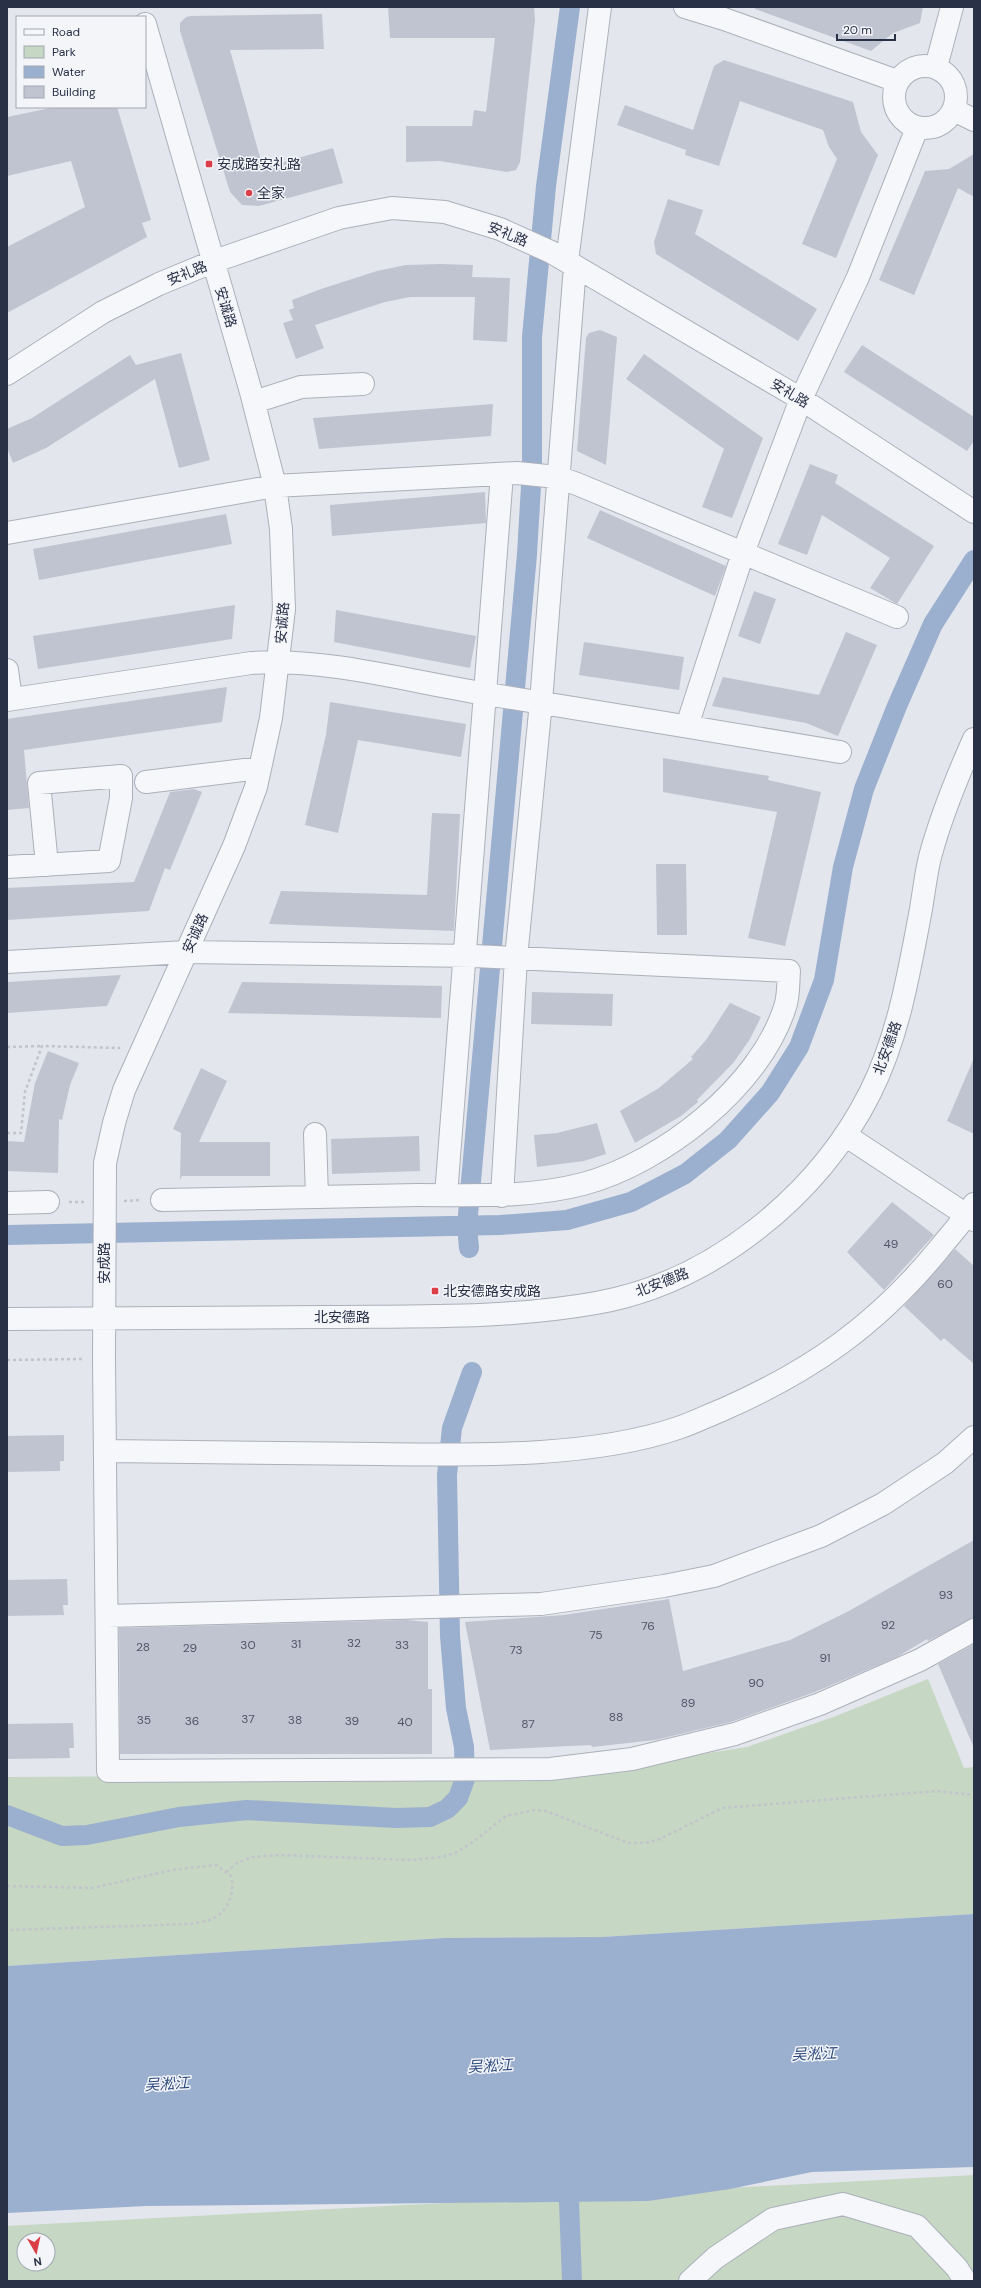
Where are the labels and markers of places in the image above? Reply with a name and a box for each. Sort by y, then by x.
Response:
place label: 安成路安礼路 [217,155,301,173]
marker: 安成路安礼路 [204,159,214,169]
place label: 全家 [257,184,285,202]
marker: 全家 [244,188,254,198]
place label: 北安德路安成路 [443,1282,541,1300]
marker: 北安德路安成路 [430,1286,440,1296]

